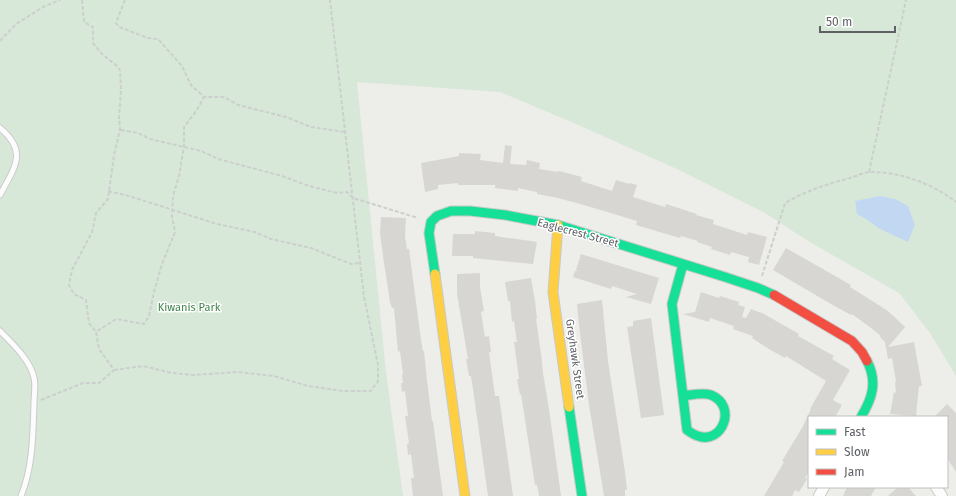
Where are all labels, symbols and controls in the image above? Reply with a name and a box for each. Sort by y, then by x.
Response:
scale bar [820,8,895,34]
text: 50 m [826,15,852,29]
street label: Eaglecrest Street [536,216,620,250]
park label: Kiwanis Park [158,301,221,314]
street label: Greyhawk Street [563,318,587,400]
legend [808,416,948,488]
text: Fast [844,425,866,439]
text: Slow [844,445,870,459]
text: Jam [844,465,864,479]

